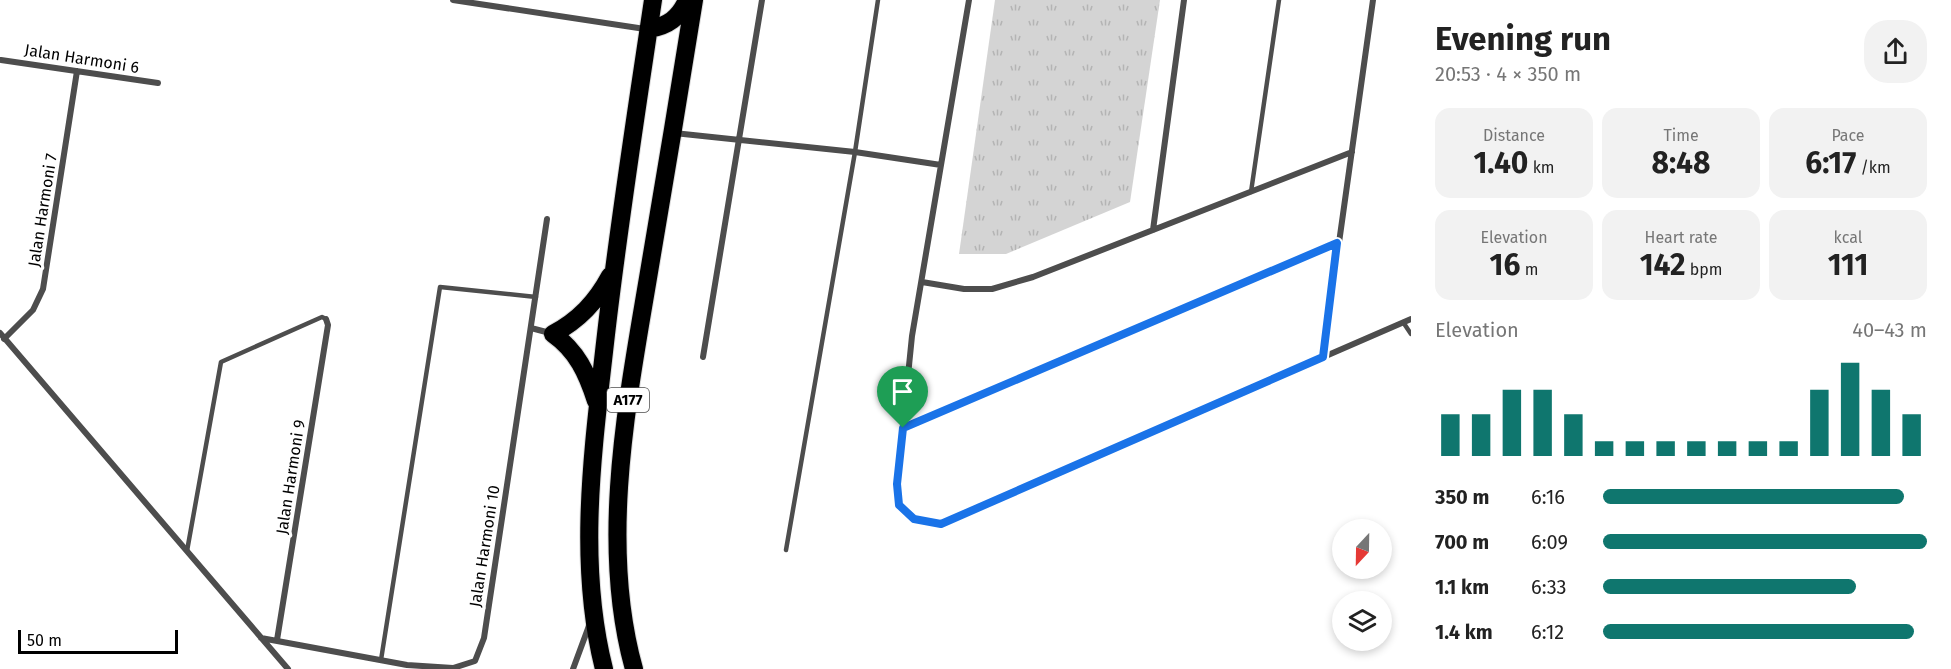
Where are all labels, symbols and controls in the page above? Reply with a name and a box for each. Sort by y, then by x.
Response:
text: Evening run [1435,19,1611,59]
button: share [1864,20,1927,83]
street label: Jalan Harmoni 6 [23,40,141,77]
text: 20:53 · 4 × 350 m [1435,62,1581,86]
text: Distance [1483,126,1545,145]
text: Time [1663,126,1699,145]
text: Pace [1831,126,1865,145]
text: 1.40 [1473,145,1528,181]
text: 8:48 [1652,145,1710,181]
text: 6:17 [1805,145,1856,181]
street label: Jalan Harmoni 7 [24,152,61,268]
text: km [1528,158,1555,177]
text: /km [1856,158,1891,177]
text: Elevation [1480,228,1548,247]
text: Heart rate [1645,228,1717,247]
text: kcal [1834,228,1862,247]
text: 16 [1490,247,1520,283]
text: 142 [1640,247,1685,283]
text: 111 [1828,247,1868,283]
text: m [1520,260,1538,279]
text: bpm [1685,260,1722,279]
text: Elevation [1435,318,1519,342]
text: 40–43 m [1852,318,1927,342]
pin [877,366,928,428]
icon: arrive [886,375,919,408]
road number: A177 [607,388,649,412]
street label: Jalan Harmoni 9 [272,418,309,536]
street label: Jalan Harmoni 10 [465,484,504,608]
text: 350 m [1435,485,1489,509]
text: 6:16 [1531,485,1565,509]
north arrow [1332,519,1392,579]
map controls [1332,519,1392,651]
text: 700 m [1435,530,1489,554]
text: 6:09 [1531,530,1568,554]
text: 1.1 km [1435,575,1489,599]
text: 6:33 [1531,575,1567,599]
button: layers [1332,591,1392,651]
text: 1.4 km [1435,620,1493,644]
text: 6:12 [1531,620,1564,644]
scale bar [18,627,178,654]
text: 50 m [27,631,62,650]

